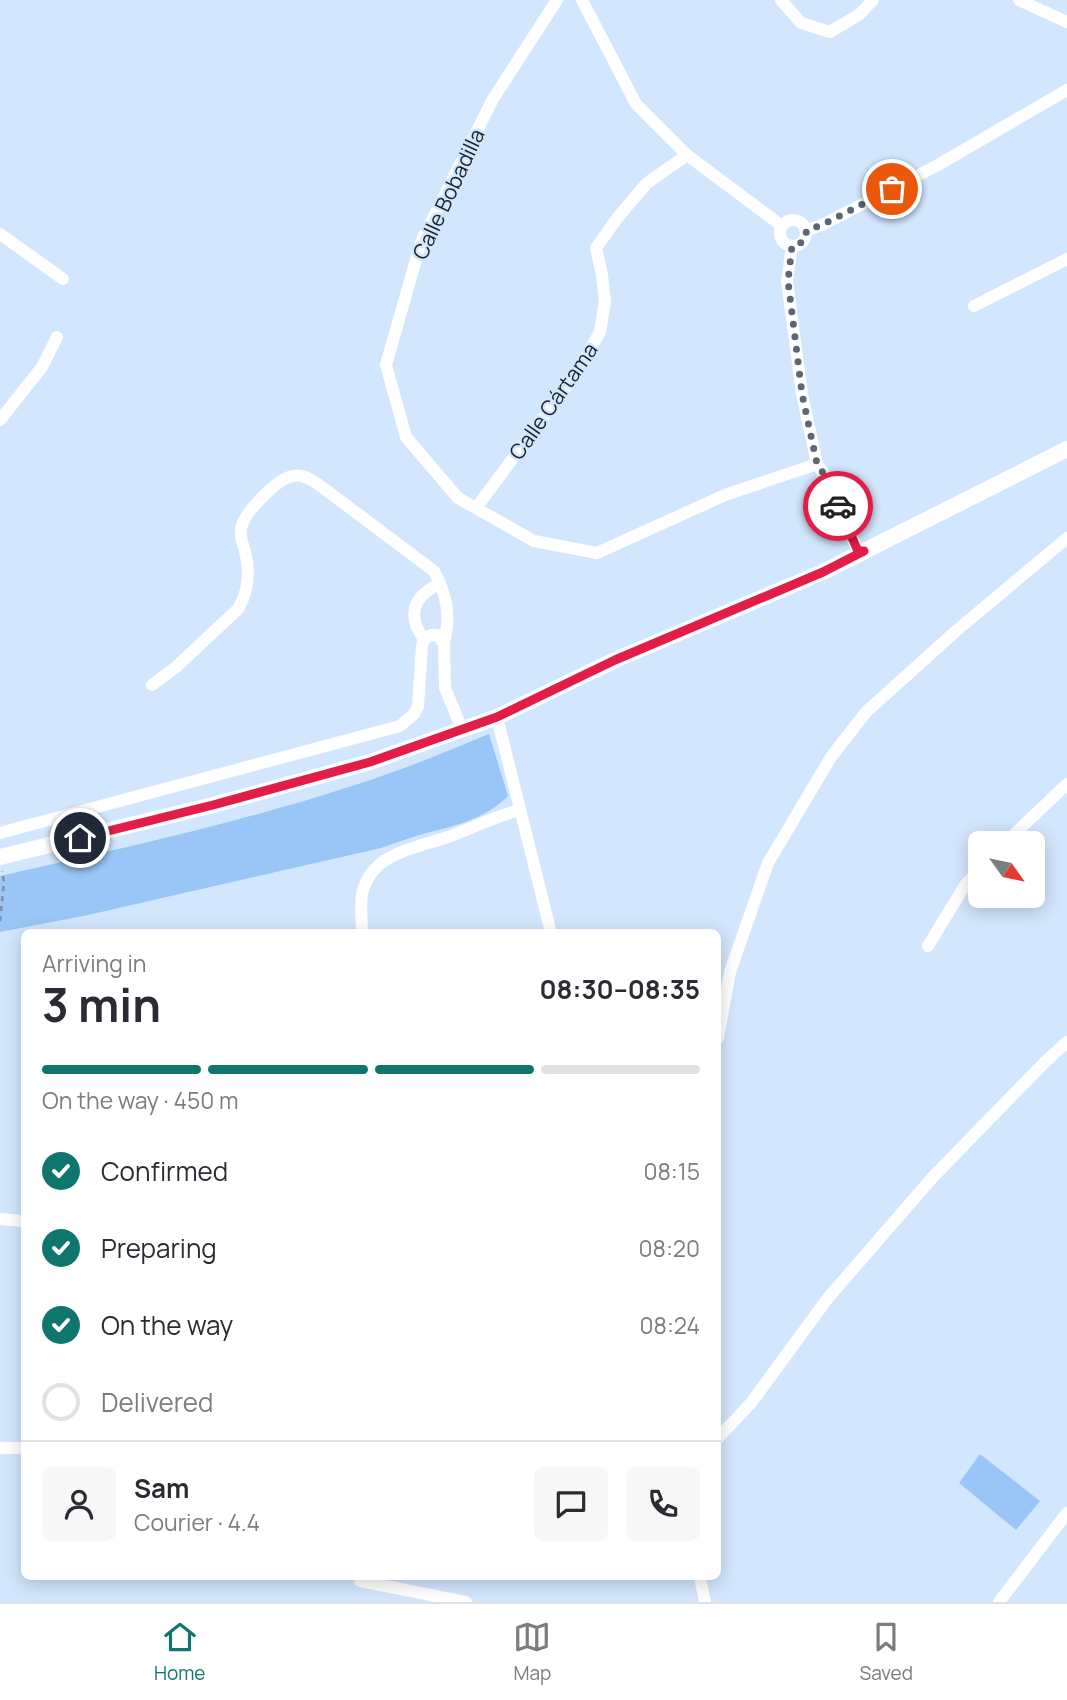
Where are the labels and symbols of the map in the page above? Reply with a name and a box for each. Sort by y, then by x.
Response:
street label: Calle Bobadilla [405,124,491,264]
pin [862,159,922,219]
street label: Calle Cártama [502,337,604,465]
courier [803,471,873,541]
pin [50,808,110,868]
north arrow [968,831,1045,908]

